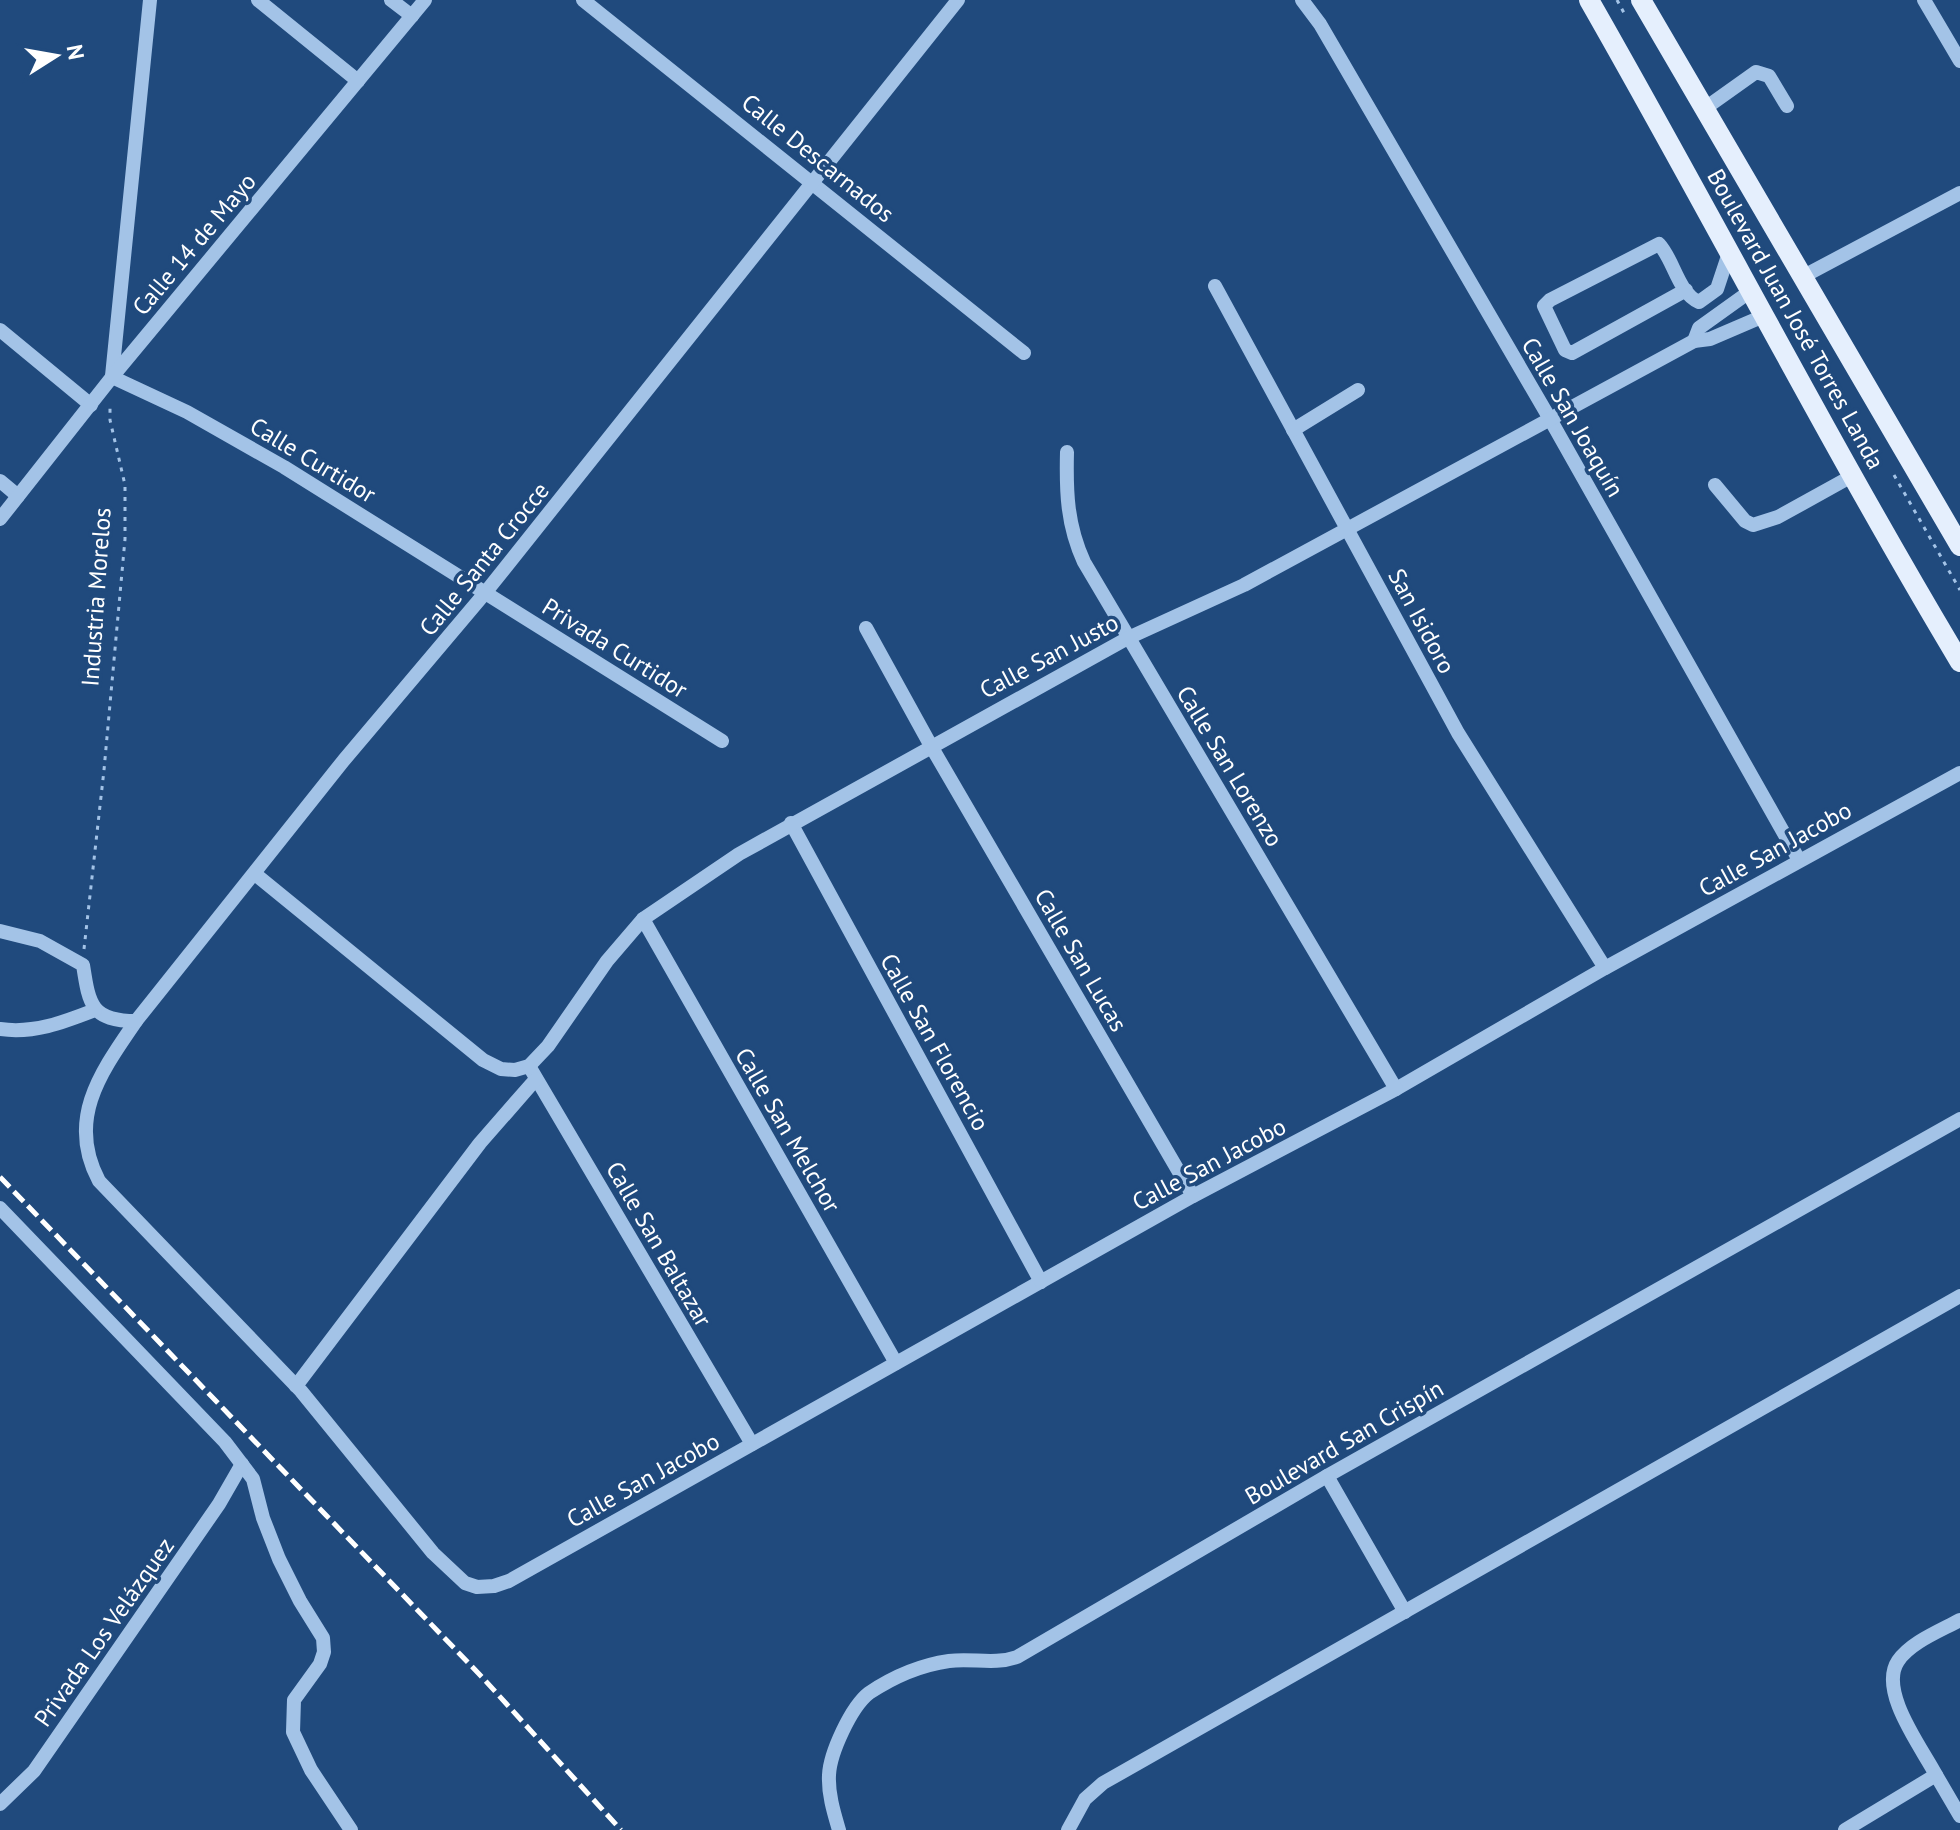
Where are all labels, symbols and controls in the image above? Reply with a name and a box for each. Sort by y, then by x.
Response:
north arrow [16,16,96,96]
text: N [61,42,91,62]
street label: Calle Descarnados [735,87,901,229]
street label: Boulevard Juan José Torres Landa [1700,163,1892,475]
street label: Calle 14 de Mayo [125,166,263,322]
street label: Calle San Joaquín [1515,332,1631,502]
street label: Calle Curtidor [244,410,382,510]
street label: Calle Santa Crocce [412,476,556,642]
street label: Industria Morelos [74,506,118,688]
street label: San Isidoro [1381,563,1463,679]
street label: Privada Curtidor [537,591,693,705]
street label: Calle San Justo [974,606,1124,706]
street label: Calle San Lorenzo [1170,680,1290,852]
street label: Calle San Jacobo [1693,794,1857,904]
street label: Calle San Lucas [1028,883,1134,1037]
street label: Calle San Florencio [873,948,997,1136]
street label: Calle San Melchor [728,1042,848,1218]
street label: Calle San Jacobo [1127,1110,1291,1218]
street label: Calle San Baltazar [599,1156,719,1332]
street label: Boulevard San Crispín [1239,1373,1449,1511]
street label: Calle San Jacobo [561,1425,725,1535]
street label: Privada Los Velázquez [27,1531,181,1733]

